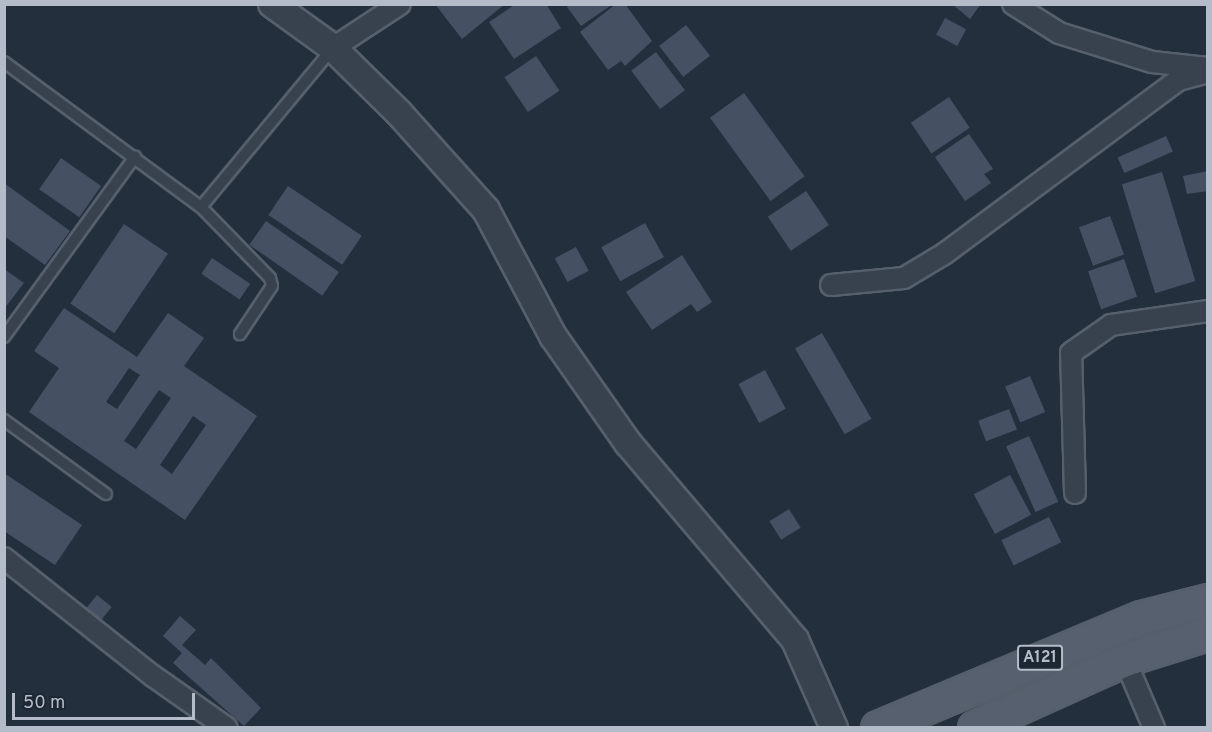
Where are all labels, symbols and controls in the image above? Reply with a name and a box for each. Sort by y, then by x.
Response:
road number: A121 [1016,645,1064,671]
scale bar [15,681,198,719]
text: 50 m [23,692,65,715]

